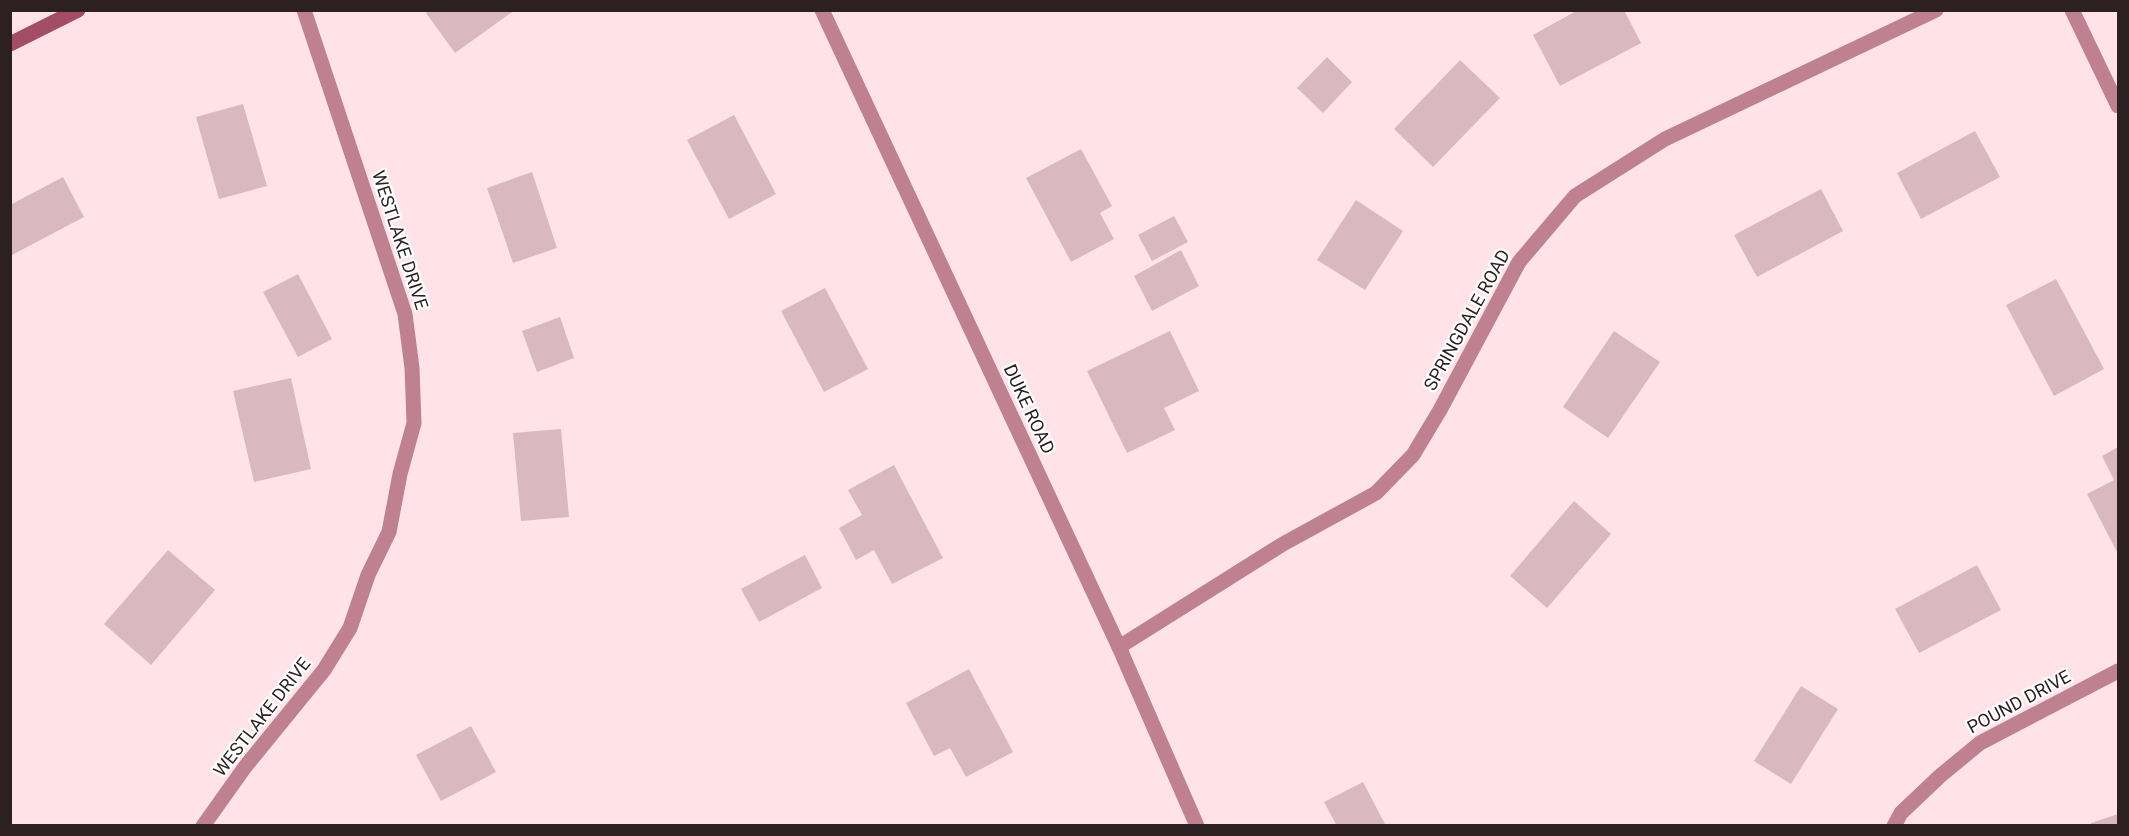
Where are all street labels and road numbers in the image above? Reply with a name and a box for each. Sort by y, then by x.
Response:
street label: WESTLAKE DRIVE [368,168,433,312]
street label: SPRINGDALE ROAD [1419,246,1514,394]
street label: DUKE ROAD [1000,361,1059,457]
street label: WESTLAKE DRIVE [209,653,314,780]
street label: POUND DRIVE [1963,666,2074,738]

